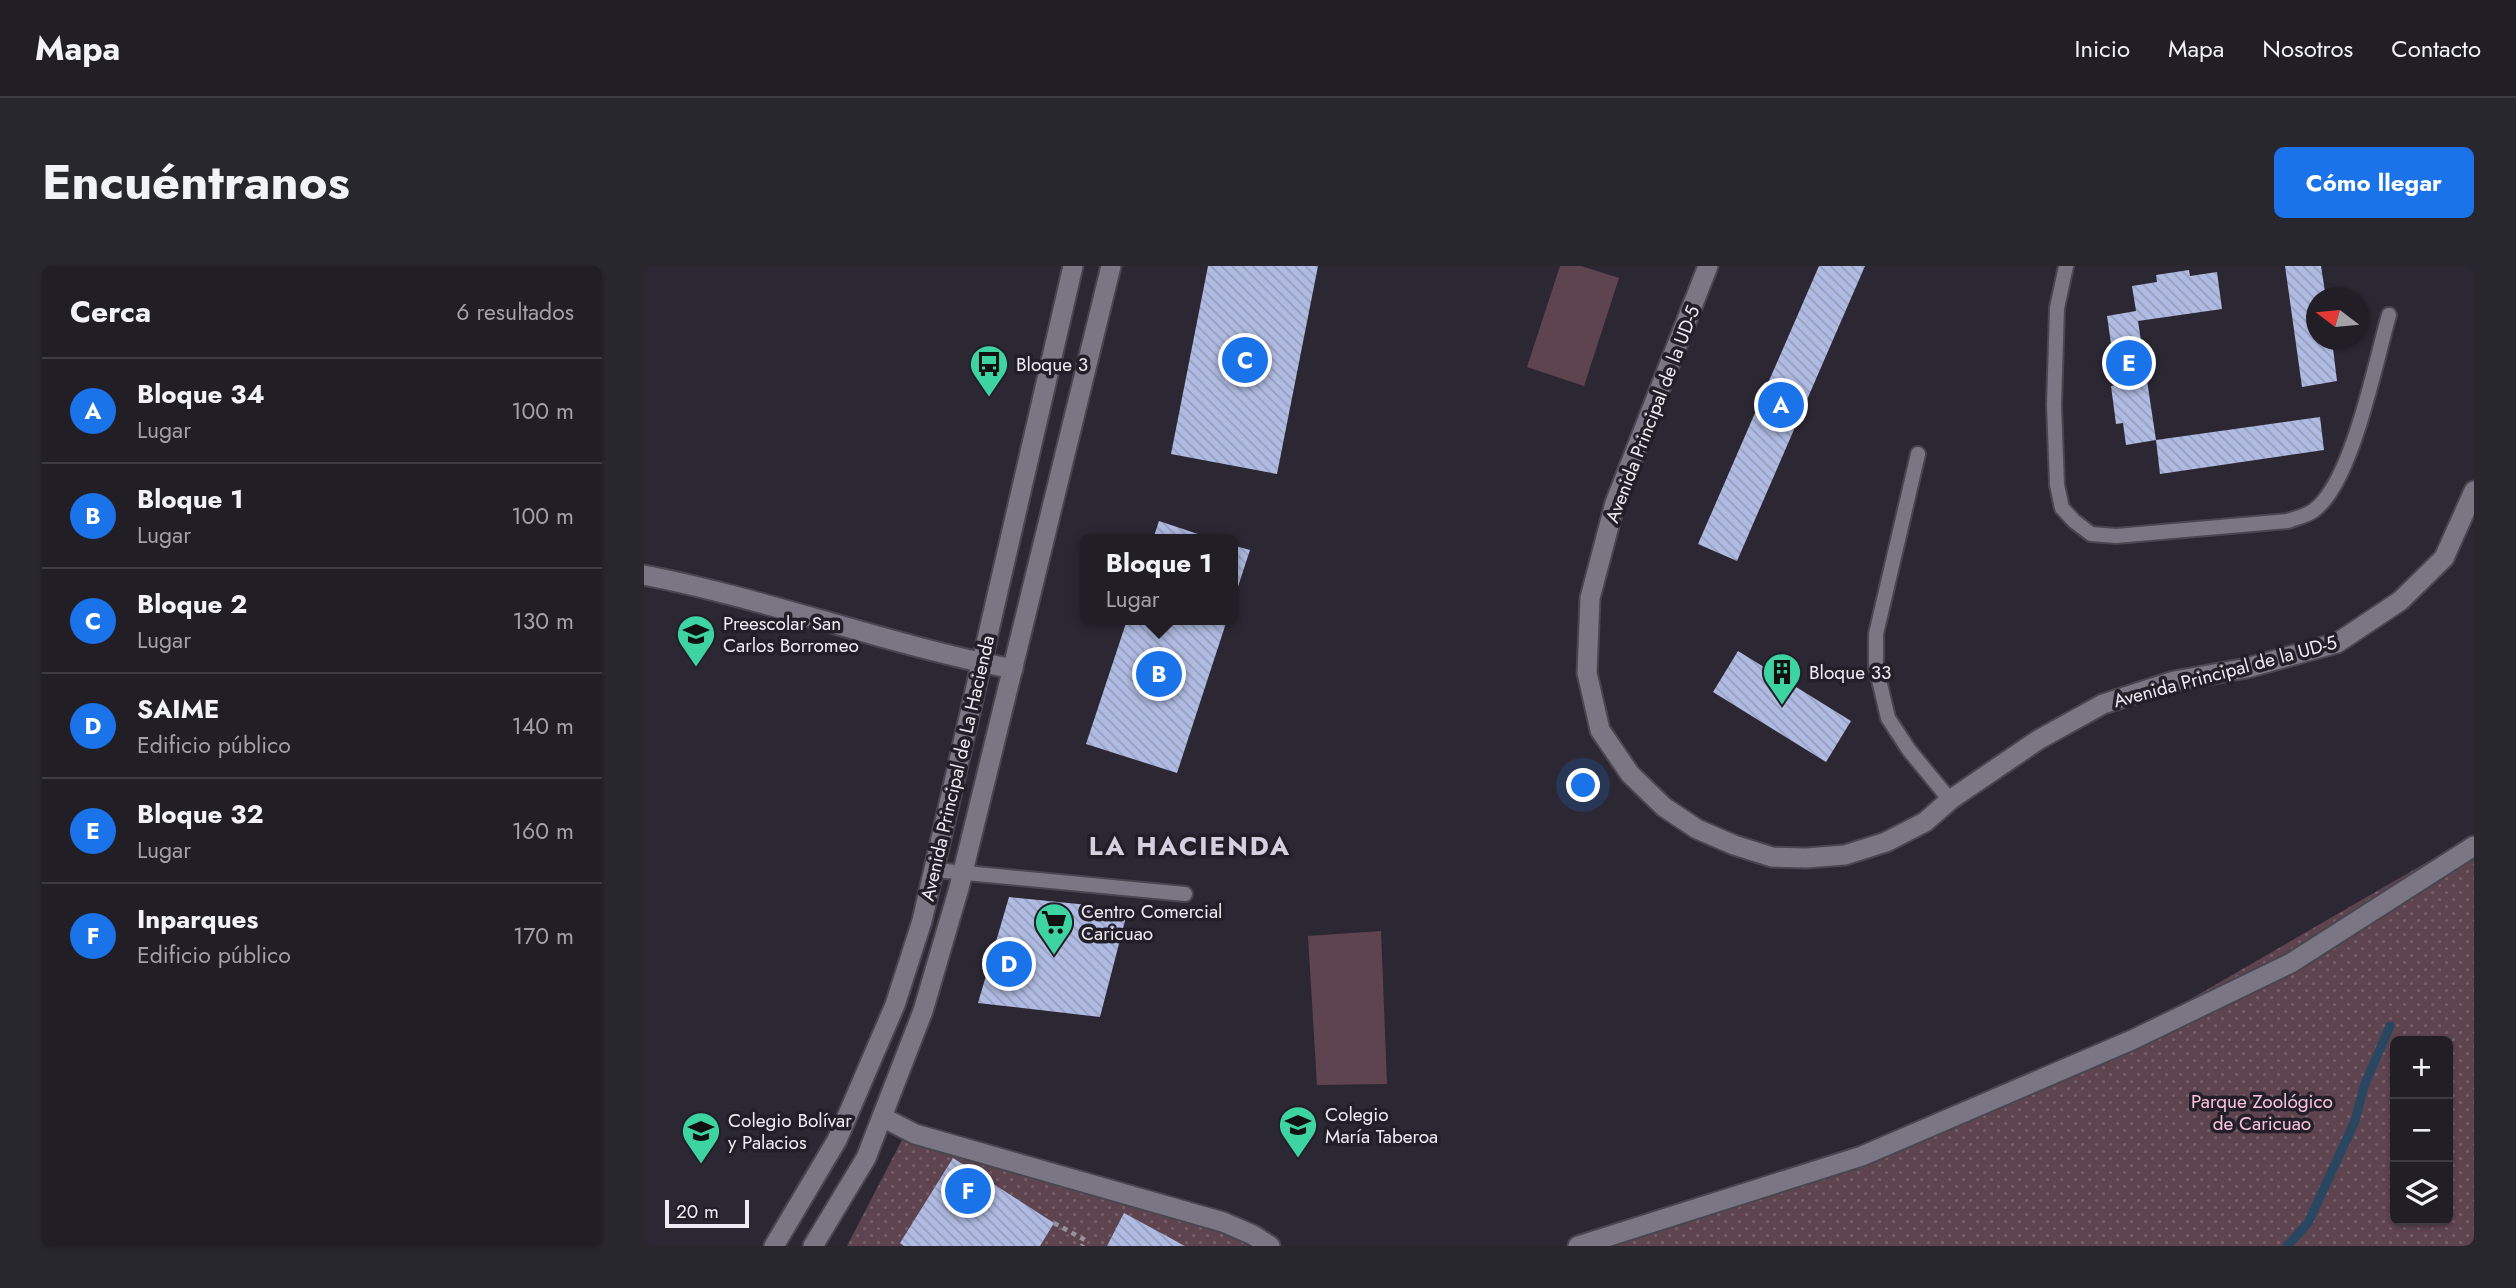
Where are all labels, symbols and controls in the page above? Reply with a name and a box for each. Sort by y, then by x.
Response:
text: Mapa [35,25,120,72]
text: Inicio [2075,31,2130,66]
text: Mapa [2168,31,2224,66]
text: Nosotros [2262,31,2353,66]
text: Contacto [2391,31,2481,66]
text: Encuéntranos [42,147,350,217]
button: Cómo llegar [2274,147,2474,218]
north arrow [2306,287,2369,350]
text: Cerca [70,290,151,333]
text: 6 resultados [456,295,574,329]
street label: Avenida Principal de la UD-5 [1599,302,1706,527]
pin: C [1222,334,1268,386]
pin: E [2106,337,2152,389]
bus stop icon: Bloque 3 [968,343,1010,398]
place label: Bloque 3 [1016,351,1088,378]
text: Bloque 34 [137,375,265,413]
pin: A [1758,379,1804,431]
text: A [85,394,101,428]
text: 100 m [511,394,574,428]
text: Lugar [137,413,191,447]
text: Bloque 1 [137,480,244,518]
text: B [85,499,101,533]
text: 100 m [511,499,574,533]
text: Lugar [137,518,191,552]
popup [1080,534,1238,625]
text: Bloque 1 [1106,544,1212,582]
text: Lugar [1106,582,1160,616]
text: Bloque 2 [137,585,247,623]
text: C [85,604,101,638]
text: 130 m [512,604,574,638]
place label: Preescolar San Carlos Borromeo [723,610,859,659]
school or university icon: Preescolar San Carlos Borromeo [675,613,717,668]
text: Lugar [137,623,191,657]
street label: Avenida Principal de la UD-5 [2110,629,2340,714]
street label: Avenida Principal de La Hacienda [914,633,1001,904]
pin: B [1136,648,1182,700]
building icon: Bloque 33 [1761,651,1803,706]
place label: Bloque 33 [1809,659,1891,686]
text: SAIME [137,690,220,728]
text: D [85,709,101,743]
text: 140 m [512,709,574,743]
text: Edificio público [137,728,291,762]
your location [1566,768,1600,802]
text: Bloque 32 [137,795,264,833]
text: E [86,814,100,848]
text: 160 m [512,814,574,848]
district label: LA HACIENDA [1089,827,1291,865]
text: Lugar [137,833,191,867]
place label: Centro Comercial Caricuao [1081,898,1222,947]
text: Inparques [137,900,258,938]
supermarket icon: Centro Comercial Caricuao [1033,901,1075,956]
text: F [87,919,99,953]
text: 170 m [513,919,574,953]
text: Edificio público [137,938,291,972]
pin: D [986,938,1032,990]
map controls [2390,1036,2453,1225]
button: + [2390,1036,2453,1099]
park label: Parque Zoológico de Caricuao [2191,1088,2333,1137]
button: − [2390,1099,2453,1162]
place label: Colegio María Taberoa [1325,1101,1438,1150]
school or university icon: Colegio María Taberoa [1277,1104,1319,1159]
place label: Colegio Bolívar y Palacios [728,1107,852,1156]
school or university icon: Colegio Bolívar y Palacios [680,1110,722,1165]
button: layers [2390,1162,2453,1225]
pin: F [945,1165,991,1217]
scale bar [665,1197,749,1229]
text: 20 m [676,1198,719,1225]

